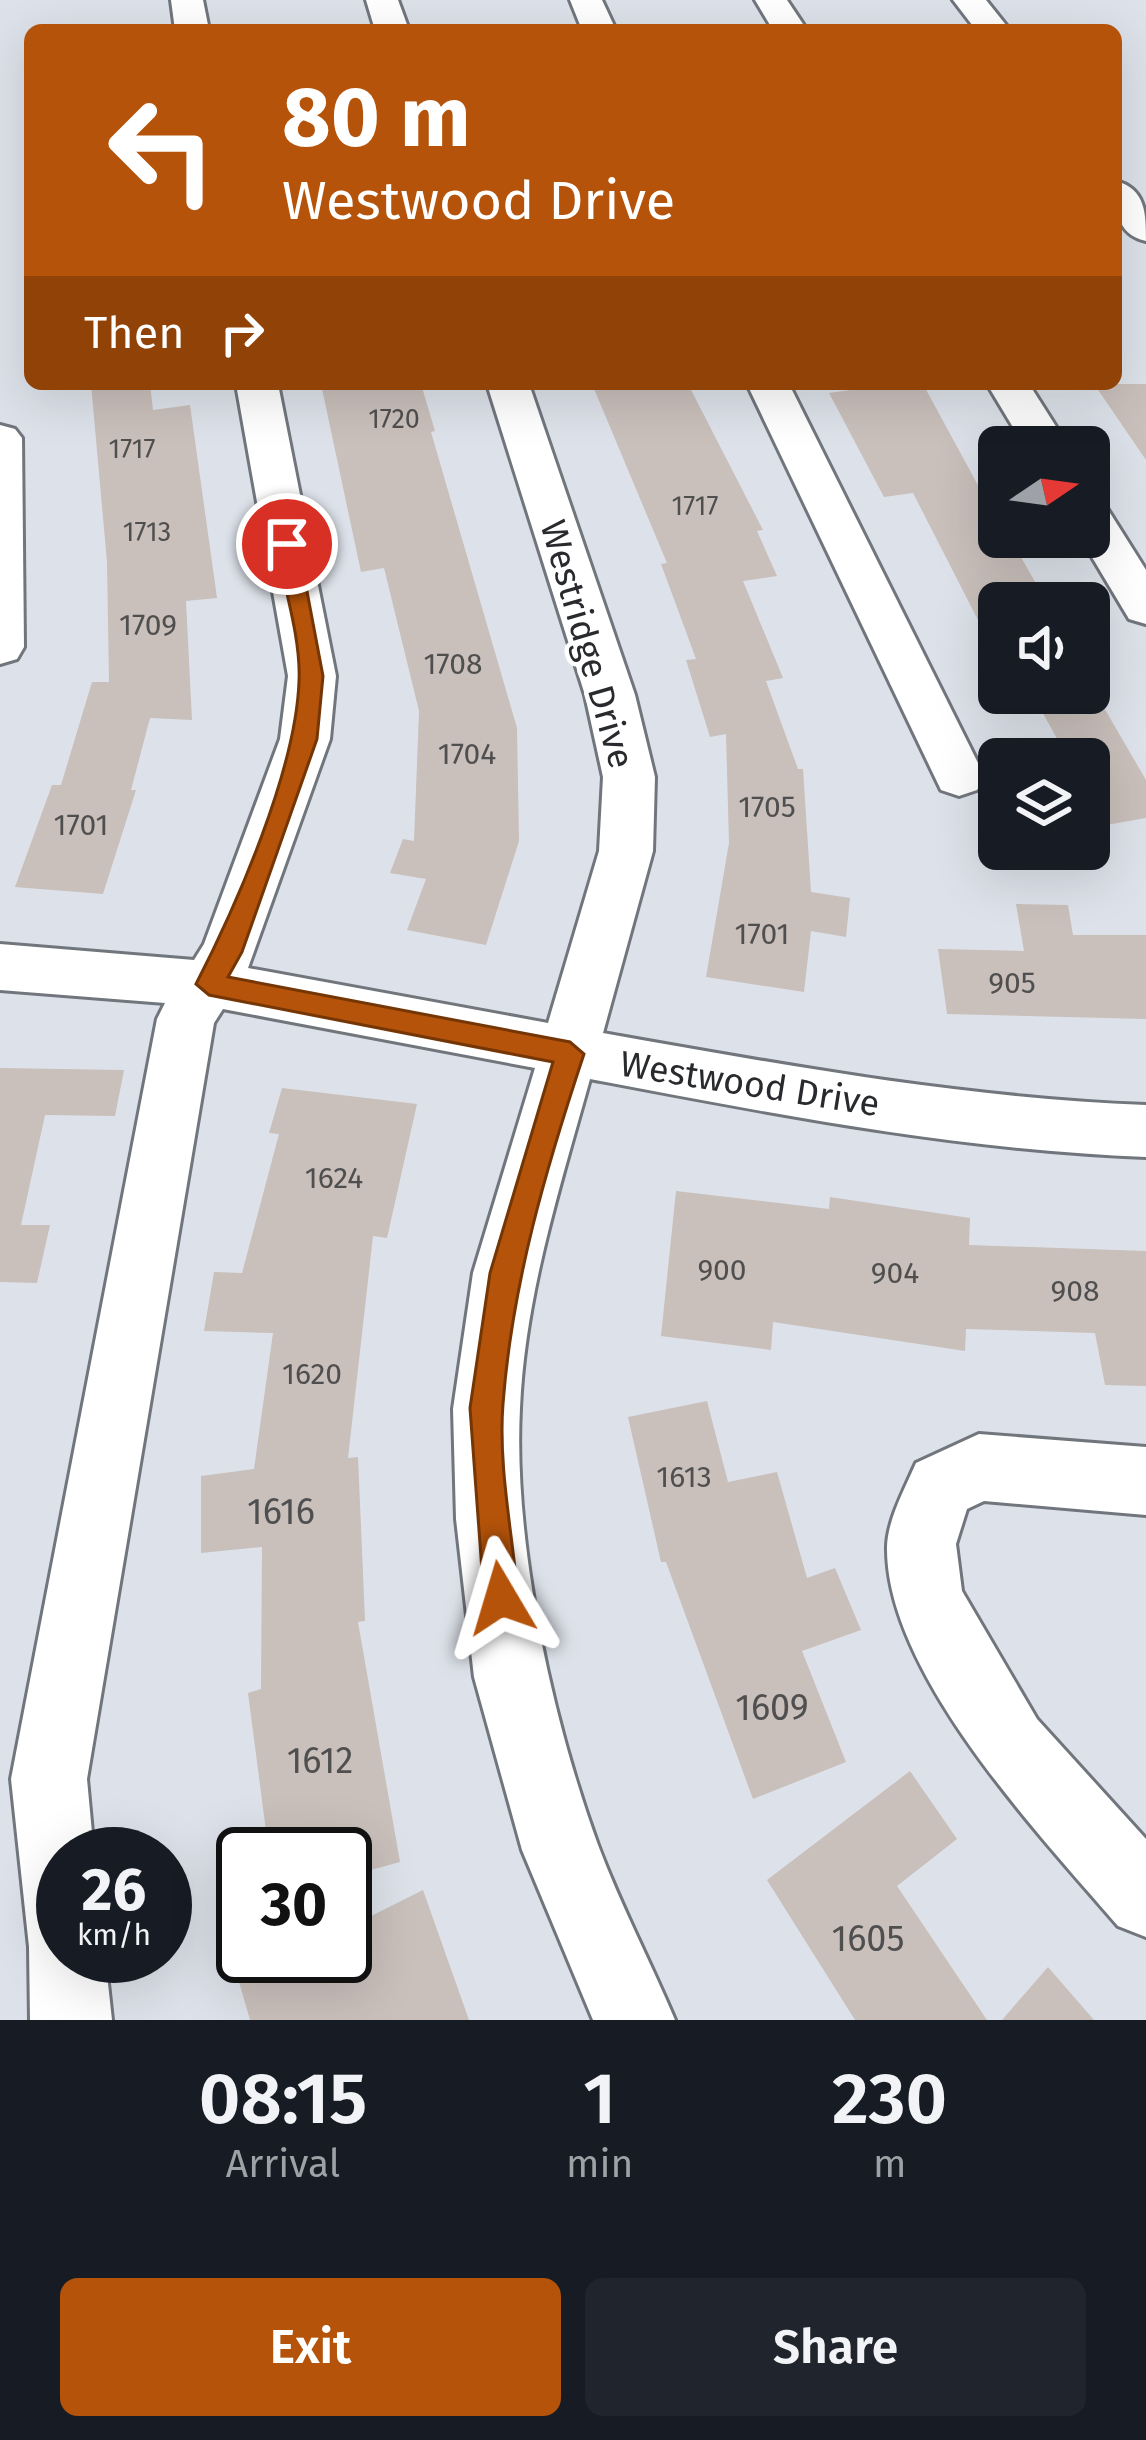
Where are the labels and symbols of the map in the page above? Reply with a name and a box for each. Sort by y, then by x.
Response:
house number: 1720 [368,403,420,435]
north arrow [978,426,1110,558]
house number: 1717 [109,433,155,465]
house number: 1717 [672,490,718,522]
pin [236,493,338,595]
street label: Westridge Drive [531,515,643,773]
house number: 1713 [123,516,171,548]
house number: 1709 [119,607,177,643]
house number: 1708 [423,646,483,682]
house number: 1704 [438,736,496,772]
house number: 1705 [738,789,796,825]
house number: 1701 [54,807,108,843]
house number: 1701 [735,916,789,952]
house number: 905 [988,965,1036,1001]
street label: Westwood Drive [617,1042,883,1126]
house number: 1624 [305,1160,363,1196]
house number: 900 [697,1252,747,1288]
house number: 904 [871,1255,919,1291]
house number: 908 [1050,1273,1100,1309]
house number: 1620 [282,1356,342,1392]
house number: 1613 [656,1459,712,1495]
house number: 1616 [247,1490,315,1534]
position arrow [438,1535,564,1661]
house number: 1609 [735,1686,809,1730]
house number: 1612 [287,1739,353,1783]
speed limit sign: 30 [216,1827,372,1983]
house number: 1605 [832,1917,904,1961]

